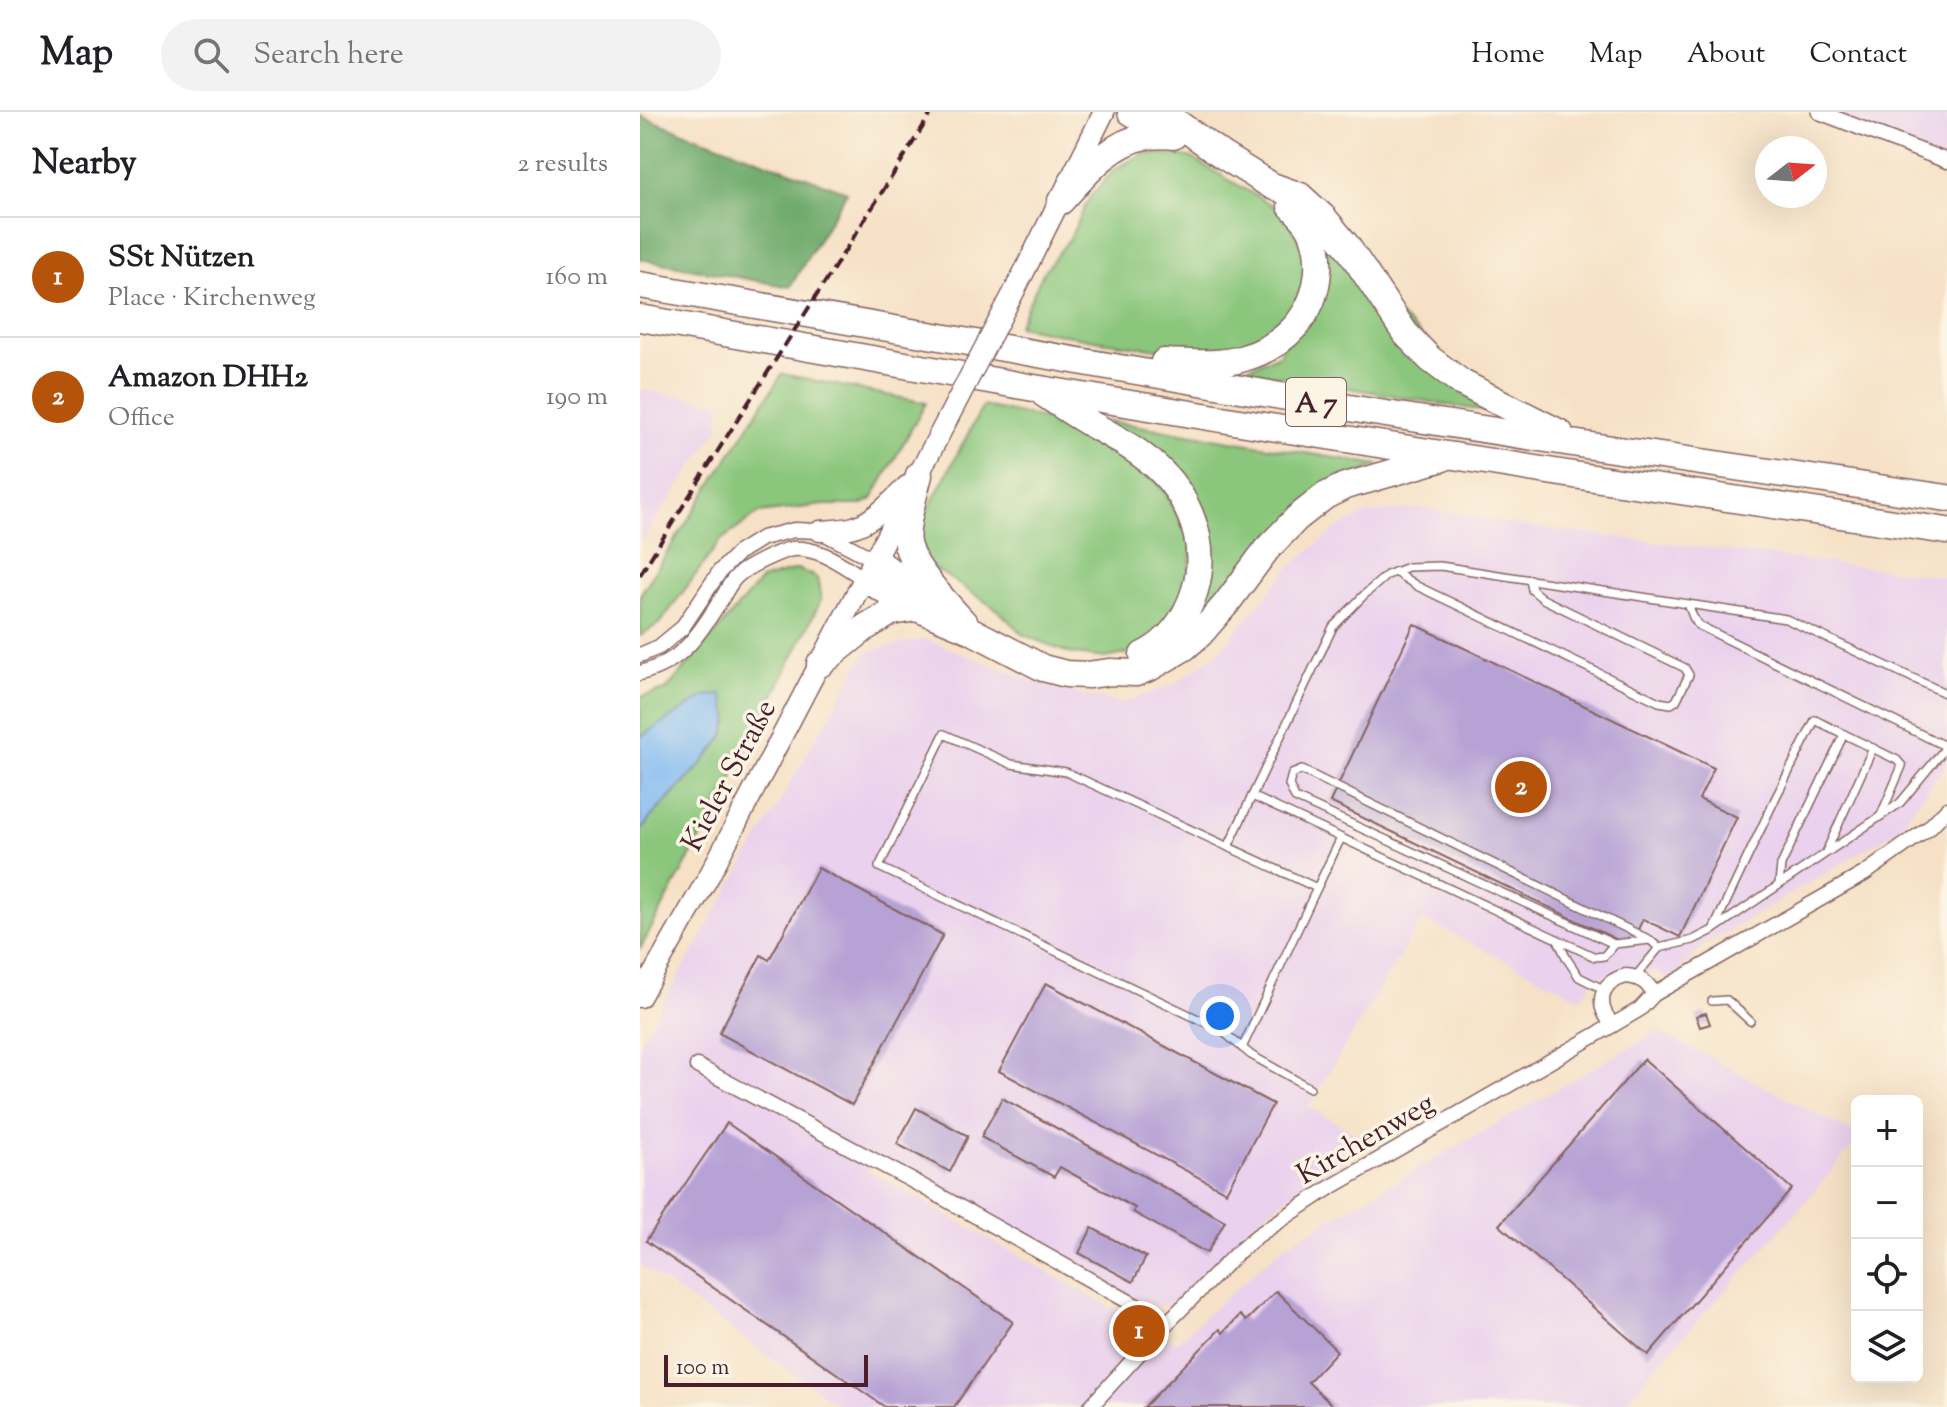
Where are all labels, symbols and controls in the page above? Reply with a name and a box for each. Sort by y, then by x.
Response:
search box [161,19,721,91]
text: Map [40,28,113,82]
icon: search [189,33,233,77]
text: Search here [253,34,404,77]
text: Home [1471,35,1545,75]
text: Map [1589,35,1643,75]
text: About [1687,35,1765,75]
text: Contact [1809,35,1907,75]
north arrow [1755,136,1827,208]
text: Nearby [32,140,137,189]
text: 2 results [517,146,608,183]
text: SSt Nützen [108,237,255,280]
text: 1 [54,259,62,296]
text: 160 m [545,259,608,296]
text: Place · Kirchenweg [108,280,316,317]
text: Amazon DHH2 [108,357,308,400]
road number: A 7 [1286,378,1346,426]
text: 2 [52,379,64,416]
text: 190 m [546,379,608,416]
text: Office [108,400,175,437]
street label: Kieler Straße [672,693,788,860]
pin: 2 [1495,757,1547,817]
your location [1200,996,1240,1036]
street label: Kirchenweg [1289,1083,1443,1197]
map controls [1851,1095,1923,1383]
button: + [1851,1095,1923,1167]
button: − [1851,1167,1923,1239]
button: locate [1851,1239,1923,1311]
pin: 1 [1113,1301,1165,1361]
button: layers [1851,1311,1923,1383]
scale bar [664,1351,868,1387]
text: 100 m [676,1353,729,1385]

